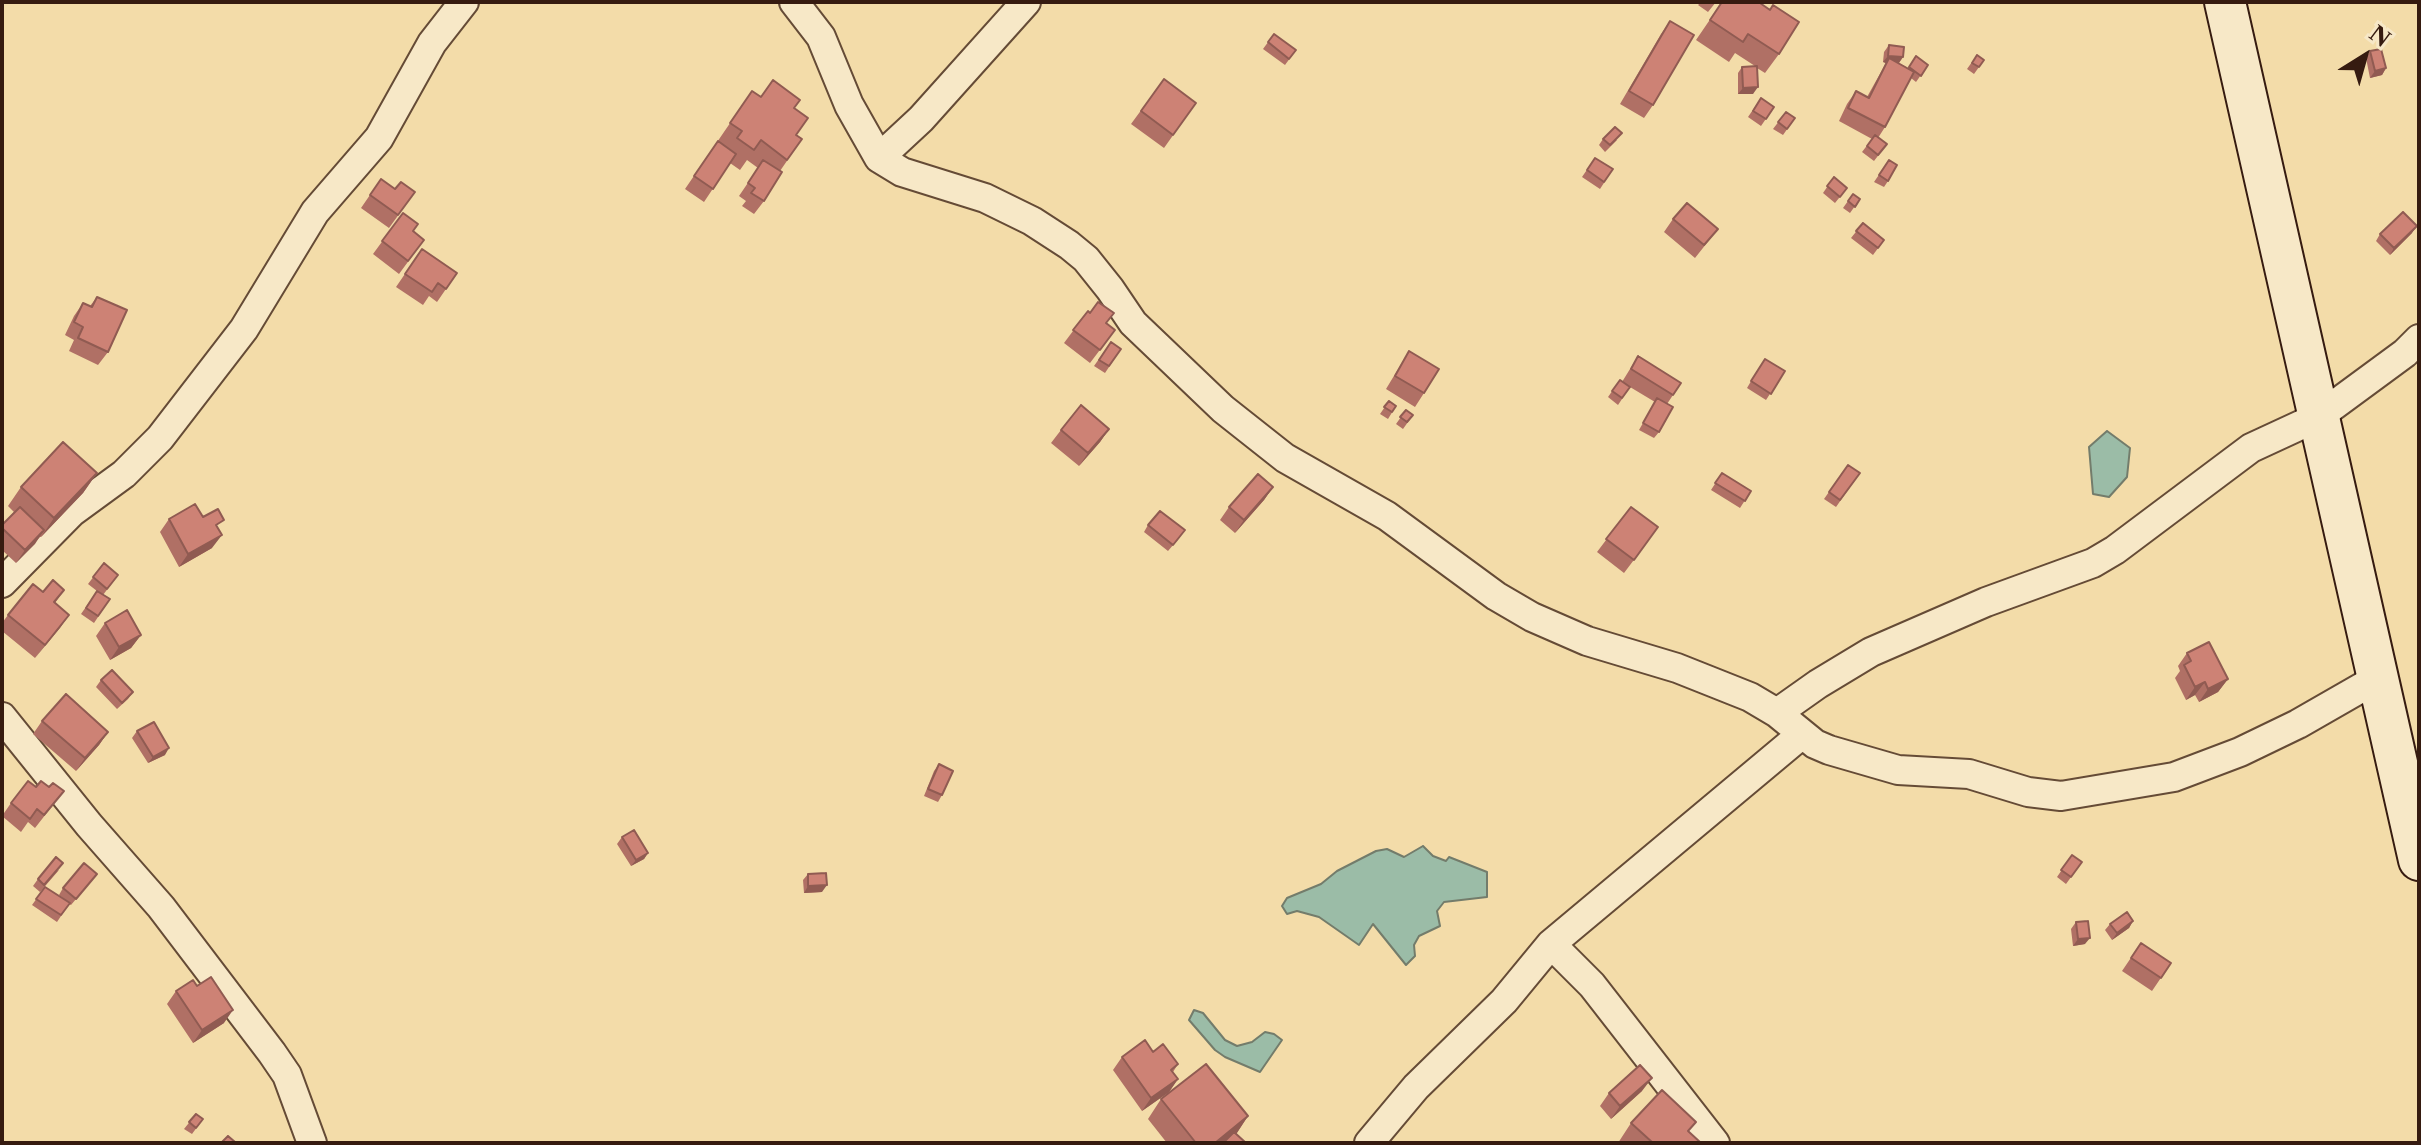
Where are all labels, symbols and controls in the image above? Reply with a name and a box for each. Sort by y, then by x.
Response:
north arrow [2325,16,2405,96]
text: N [2364,20,2396,53]

